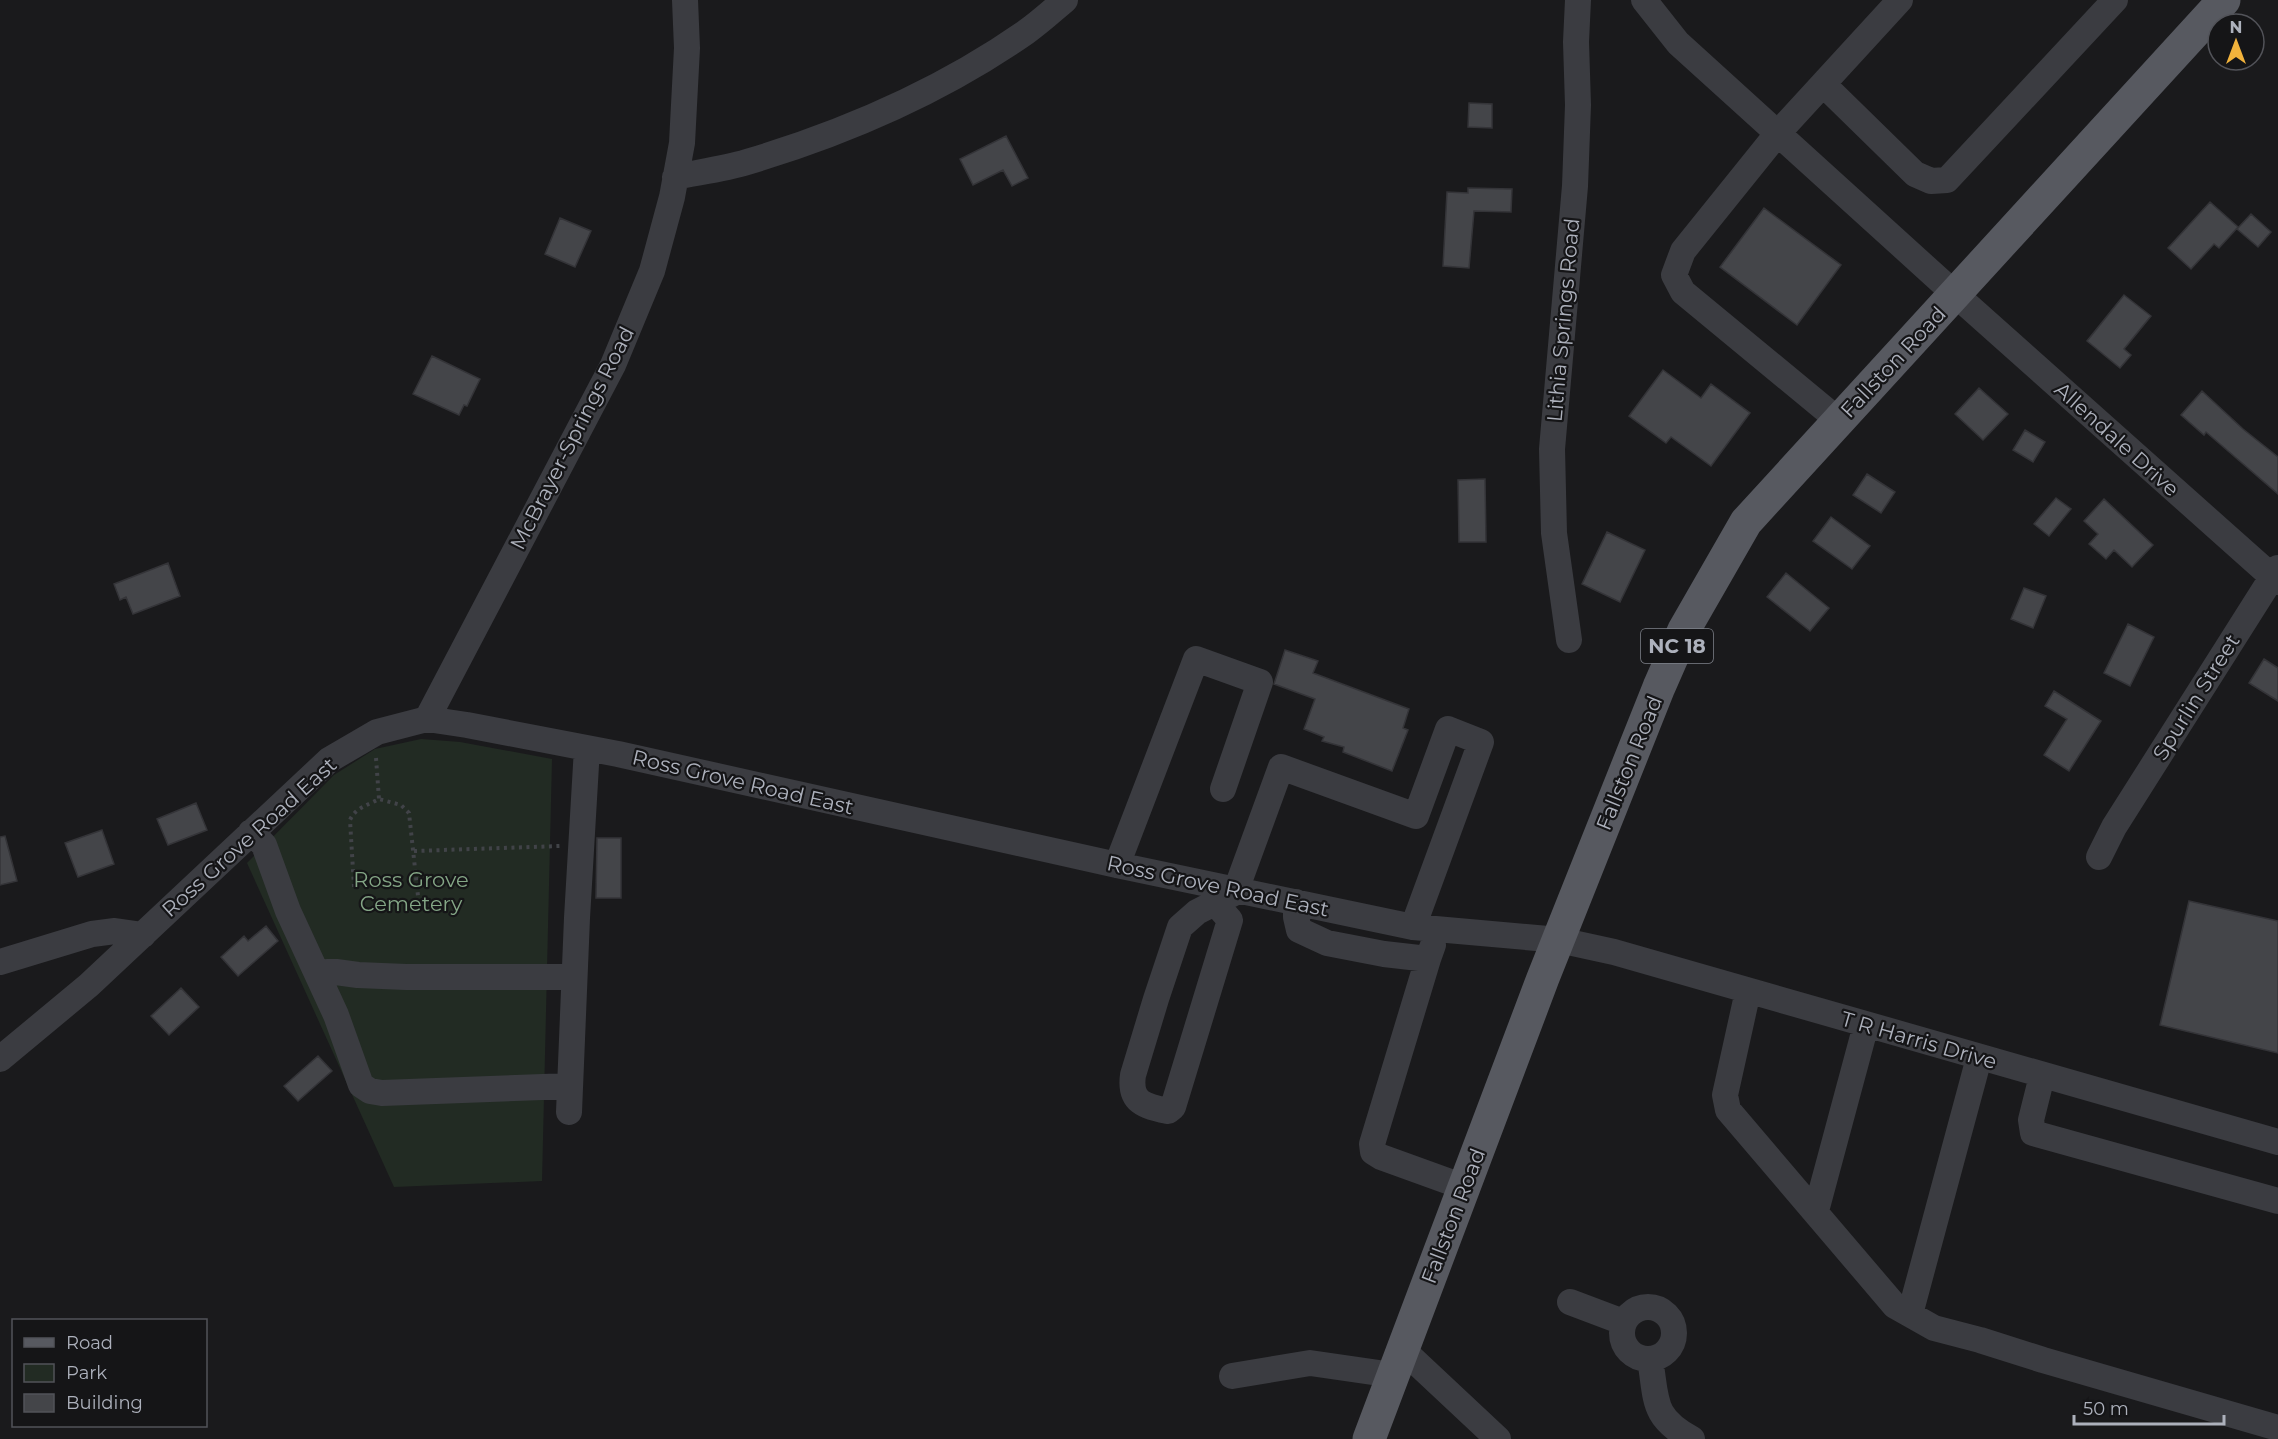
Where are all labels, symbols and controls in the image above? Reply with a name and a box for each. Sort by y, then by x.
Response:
north arrow [2206,12,2266,72]
text: N [2230,18,2242,37]
street label: Lithia Springs Road [1542,217,1584,423]
street label: Fallston Road [1835,301,1951,423]
street label: McBrayer-Springs Road [505,322,639,554]
street label: Allendale Drive [2050,377,2184,501]
road number: NC 18 [1641,629,1713,663]
street label: Spurlin Street [2147,629,2245,765]
street label: Fallston Road [1591,692,1667,834]
street label: Ross Grove Road East [630,744,856,820]
street label: Ross Grove Road East [157,752,341,922]
street label: Ross Grove Road East [1105,850,1331,922]
park label: Ross Grove Cemetery [353,867,469,916]
street label: T R Harris Drive [1838,1006,2000,1074]
street label: Fallston Road [1416,1145,1490,1287]
legend [12,1319,207,1427]
text: Road [66,1332,113,1354]
text: Park [66,1362,107,1384]
scale bar [2074,1388,2224,1426]
text: Building [66,1392,143,1414]
text: 50 m [2083,1398,2129,1420]

